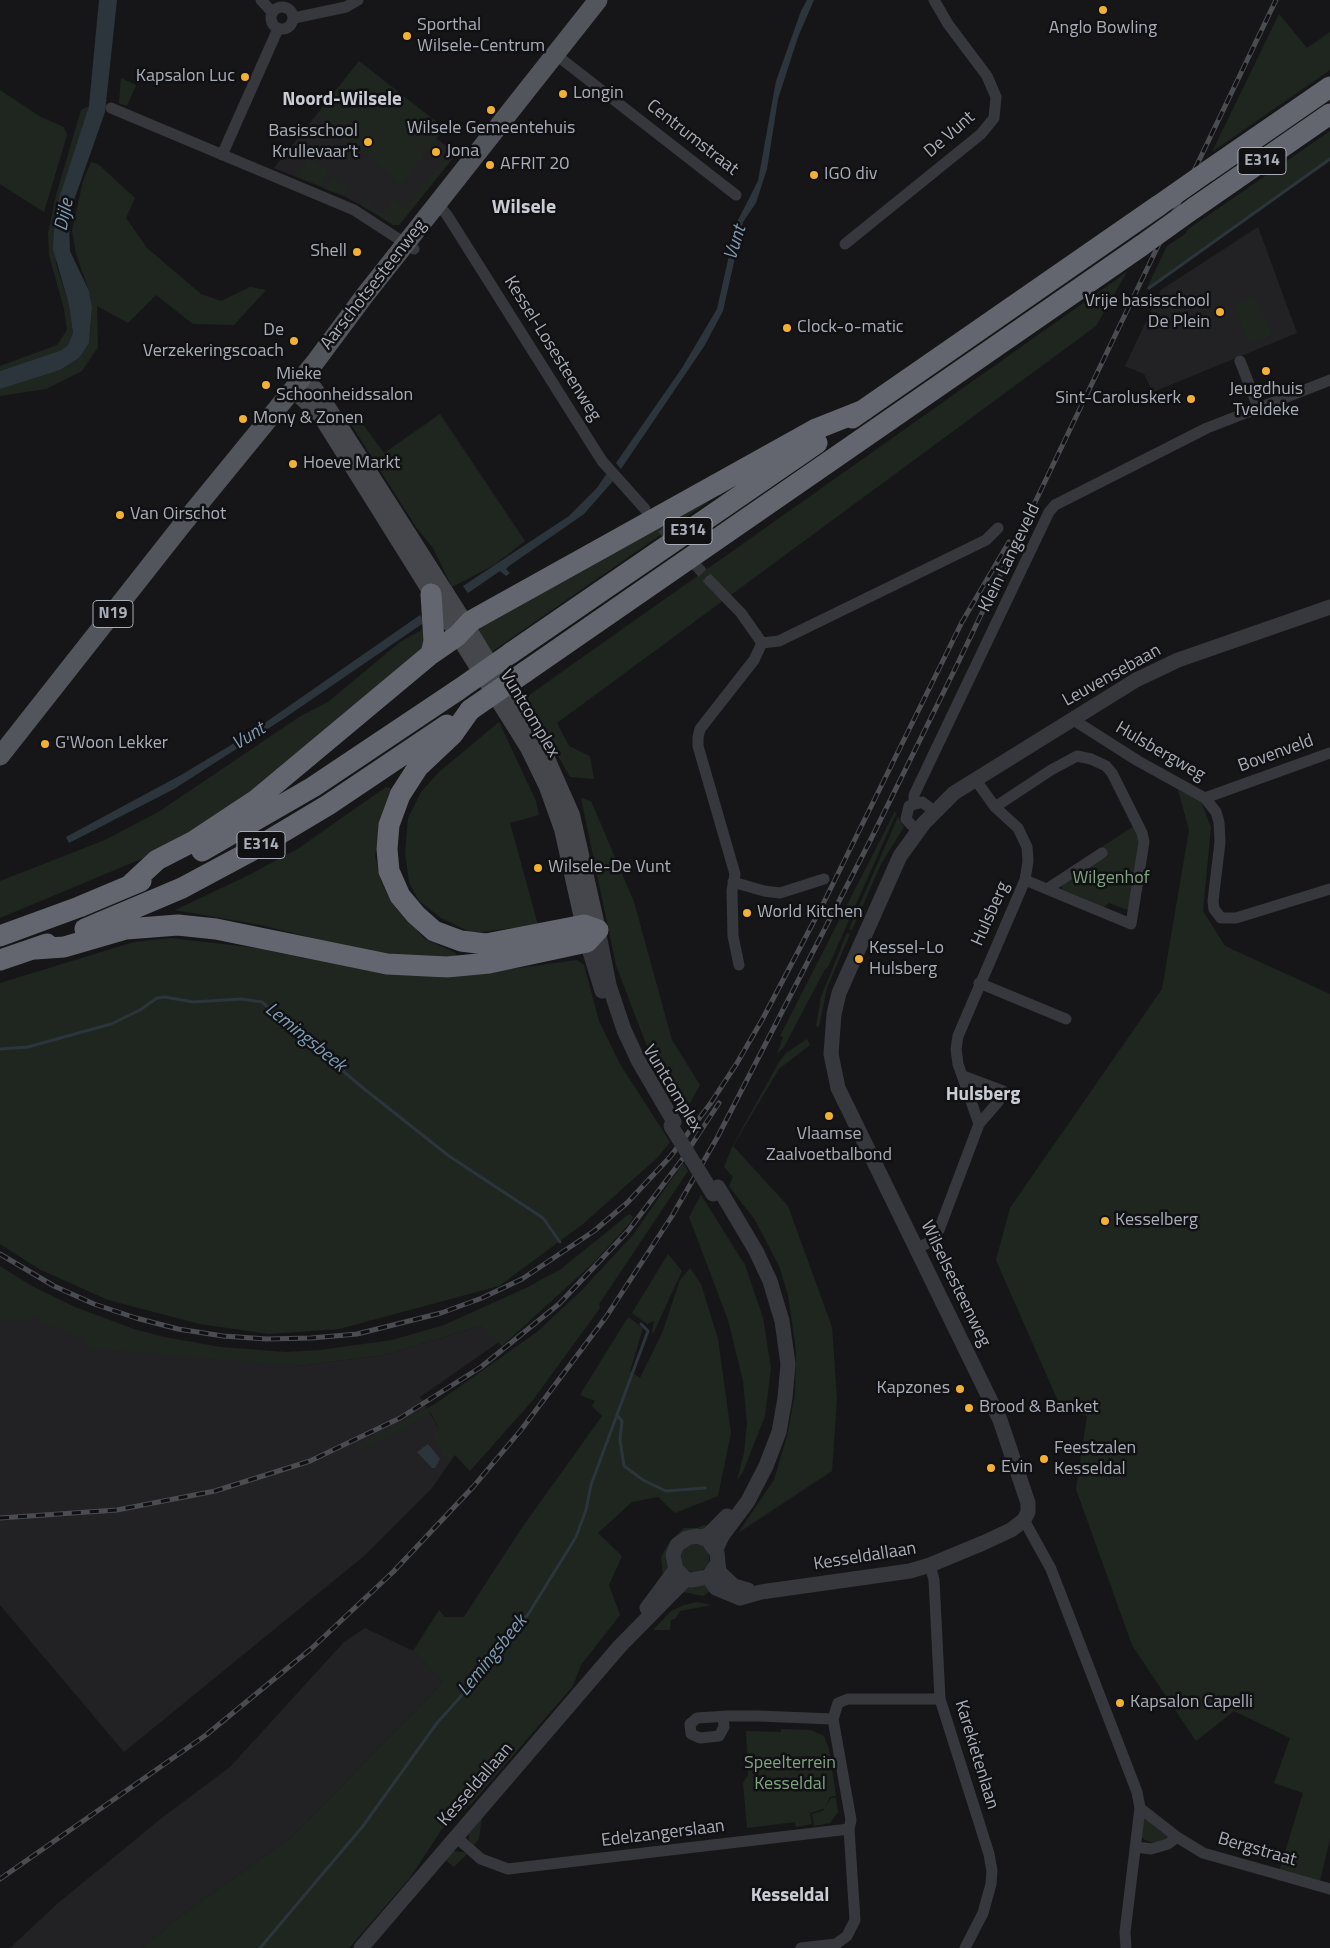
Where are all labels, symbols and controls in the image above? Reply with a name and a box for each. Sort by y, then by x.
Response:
marker: Anglo Bowling [1097,4,1109,16]
place label: Sporthal Wilsele-Centrum [417,15,545,58]
place label: Anglo Bowling [1049,18,1157,40]
marker: Sporthal Wilsele-Centrum [401,30,413,42]
place label: Kapsalon Luc [136,66,235,88]
marker: Kapsalon Luc [239,71,251,83]
place label: Longin [573,83,624,105]
marker: Longin [557,88,569,100]
district label: Noord-Wilsele [282,89,402,111]
street label: Centrumstraat [642,95,742,181]
marker: Wilsele Gemeentehuis [485,104,497,116]
street label: De Vunt [920,107,980,163]
place label: Wilsele Gemeentehuis [407,118,575,140]
place label: Basisschool Krullevaar't [268,121,358,163]
marker: Basisschool Krullevaar't [362,136,374,148]
place label: Jona [446,141,479,163]
marker: Jona [430,146,442,158]
road number: E314 [1238,148,1286,175]
place label: AFRIT 20 [500,154,569,176]
marker: AFRIT 20 [484,159,496,171]
place label: IGO div [824,164,877,186]
marker: IGO div [808,169,820,181]
district label: Wilsele [492,196,556,220]
water label: Dijle [50,197,80,233]
street label: Aarschotsesteenweg [316,216,432,354]
water label: Vunt [720,223,752,263]
place label: Shell [310,241,347,263]
marker: Shell [351,246,363,258]
street label: Kessel-Losesteenweg [499,273,605,425]
place label: Vrije basisschool De Plein [1085,291,1210,334]
marker: Vrije basisschool De Plein [1214,306,1226,318]
place label: Clock-o-matic [797,317,904,339]
place label: De Verzekeringscoach [143,320,284,362]
marker: Clock-o-matic [781,322,793,334]
marker: De Verzekeringscoach [288,335,300,347]
place label: Mieke Schoonheidssalon [276,364,413,406]
marker: Jeugdhuis Tveldeke [1260,365,1272,377]
marker: Mieke Schoonheidssalon [260,379,272,391]
place label: Jeugdhuis Tveldeke [1229,379,1303,422]
place label: Sint-Caroluskerk [1055,388,1181,410]
marker: Sint-Caroluskerk [1185,393,1197,405]
place label: Mony & Zonen [253,408,363,430]
marker: Mony & Zonen [237,413,249,425]
place label: Hoeve Markt [303,453,400,475]
marker: Hoeve Markt [287,458,299,470]
street label: Klein Langeveld [974,500,1046,616]
place label: Van Oirschot [130,504,226,526]
marker: Van Oirschot [114,509,126,521]
road number: E314 [664,518,712,544]
road number: N19 [93,600,133,628]
street label: Leuvensebaan [1059,640,1165,712]
street label: Vuntcomplex [494,666,564,762]
water label: Vunt [228,718,270,756]
street label: Hulsbergweg [1111,718,1209,786]
street label: Bovenveld [1235,730,1317,778]
place label: G'Woon Lekker [55,733,168,755]
marker: G'Woon Lekker [39,738,51,750]
road number: E314 [237,832,285,858]
place label: Wilsele-De Vunt [548,857,671,879]
marker: Wilsele-De Vunt [532,862,544,874]
park label: Wilgenhof [1072,868,1150,890]
street label: Hulsberg [967,878,1015,950]
place label: World Kitchen [757,902,863,924]
marker: World Kitchen [741,907,753,919]
place label: Kessel-Lo Hulsberg [869,938,944,981]
marker: Kessel-Lo Hulsberg [853,953,865,965]
water label: Lemingsbeek [260,998,350,1078]
street label: Vuntcomplex [637,1041,707,1137]
district label: Hulsberg [946,1084,1020,1106]
marker: Vlaamse Zaalvoetbalbond [823,1110,835,1122]
place label: Vlaamse Zaalvoetbalbond [766,1124,892,1166]
place label: Kesselberg [1115,1210,1198,1232]
marker: Kesselberg [1099,1215,1111,1227]
street label: Wilselsesteenweg [915,1217,995,1351]
place label: Kapzones [877,1378,950,1400]
marker: Kapzones [954,1383,966,1395]
place label: Brood & Banket [979,1397,1098,1419]
marker: Brood & Banket [963,1402,975,1414]
place label: Feestzalen Kesseldal [1054,1438,1136,1480]
marker: Feestzalen Kesseldal [1038,1453,1050,1465]
place label: Evin [1001,1457,1033,1479]
marker: Evin [985,1462,997,1474]
street label: Kesseldallaan [812,1538,918,1576]
water label: Lemingsbeek [453,1611,533,1701]
place label: Kapsalon Capelli [1130,1692,1253,1714]
marker: Kapsalon Capelli [1114,1697,1126,1709]
street label: Karekietenlaan [949,1698,1003,1812]
street label: Kesseldallaan [434,1739,518,1831]
park label: Speelterrein Kesseldal [744,1753,836,1796]
street label: Edelzangerslaan [600,1816,726,1852]
street label: Bergstraat [1215,1828,1299,1872]
district label: Kesseldal [751,1885,829,1907]

